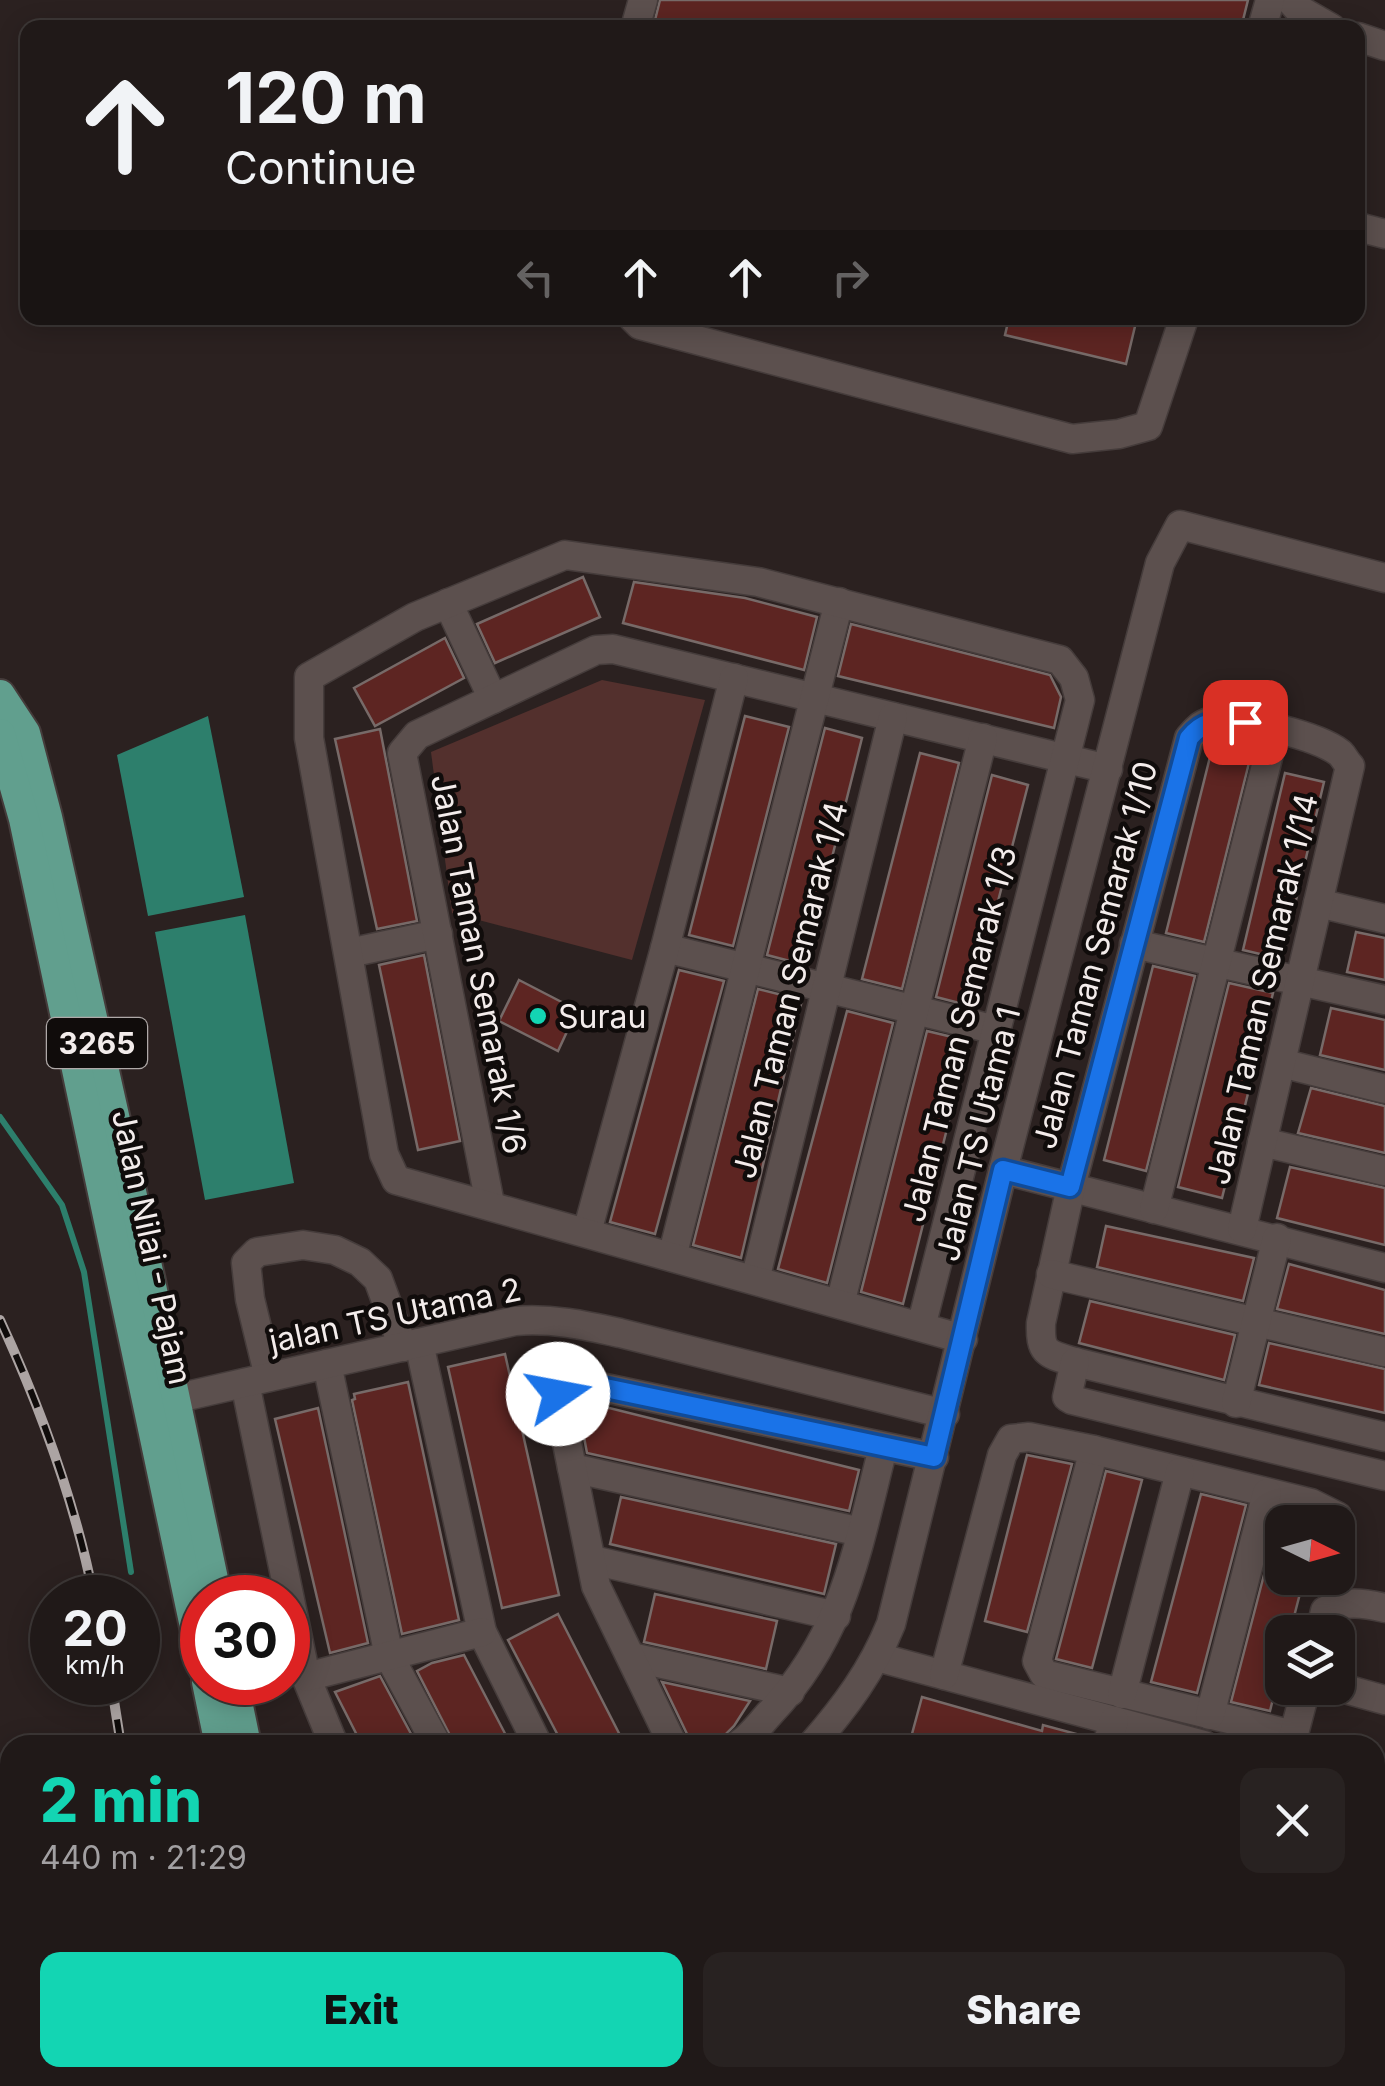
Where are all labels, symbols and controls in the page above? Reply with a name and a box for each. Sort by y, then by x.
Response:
text: 120 m [225,55,427,140]
icon: ahead [60,60,190,190]
text: Continue [225,140,417,195]
icon: left [508,250,563,305]
icon: ahead [613,250,668,305]
icon: ahead [718,250,773,305]
icon: right [823,250,878,305]
pin [1203,680,1288,765]
icon: arrive [1218,695,1273,750]
street label: Jalan Taman Semarak 1/10 [1024,757,1166,1153]
street label: Jalan Taman Semarak 1/6 [423,771,535,1157]
street label: Jalan Taman Semarak 1/14 [1198,790,1326,1188]
street label: Jalan Taman Semarak 1/4 [724,798,856,1182]
street label: Jalan Taman Semarak 1/3 [893,842,1025,1226]
place label: Surau [558,997,646,1036]
street label: Jalan TS Utama 1 [928,1003,1028,1265]
marker: Surau [527,1005,549,1027]
road number: 3265 [47,1018,147,1068]
street label: Jalan Nilai - Pajam [104,1106,200,1388]
street label: jalan TS Utama 2 [265,1269,524,1361]
position arrow [506,1342,610,1446]
north arrow [1265,1505,1355,1595]
map controls [1265,1505,1355,1705]
speed limit sign: 30 [180,1575,310,1705]
text: 20 [62,1598,128,1658]
button: layers [1265,1615,1355,1705]
text: km/h [65,1650,125,1680]
text: 2 min [40,1764,202,1836]
button: close [1240,1768,1345,1873]
text: 440 m · 21:29 [40,1838,247,1877]
button: Exit [40,1952,683,2067]
button: Share [703,1952,1345,2067]

